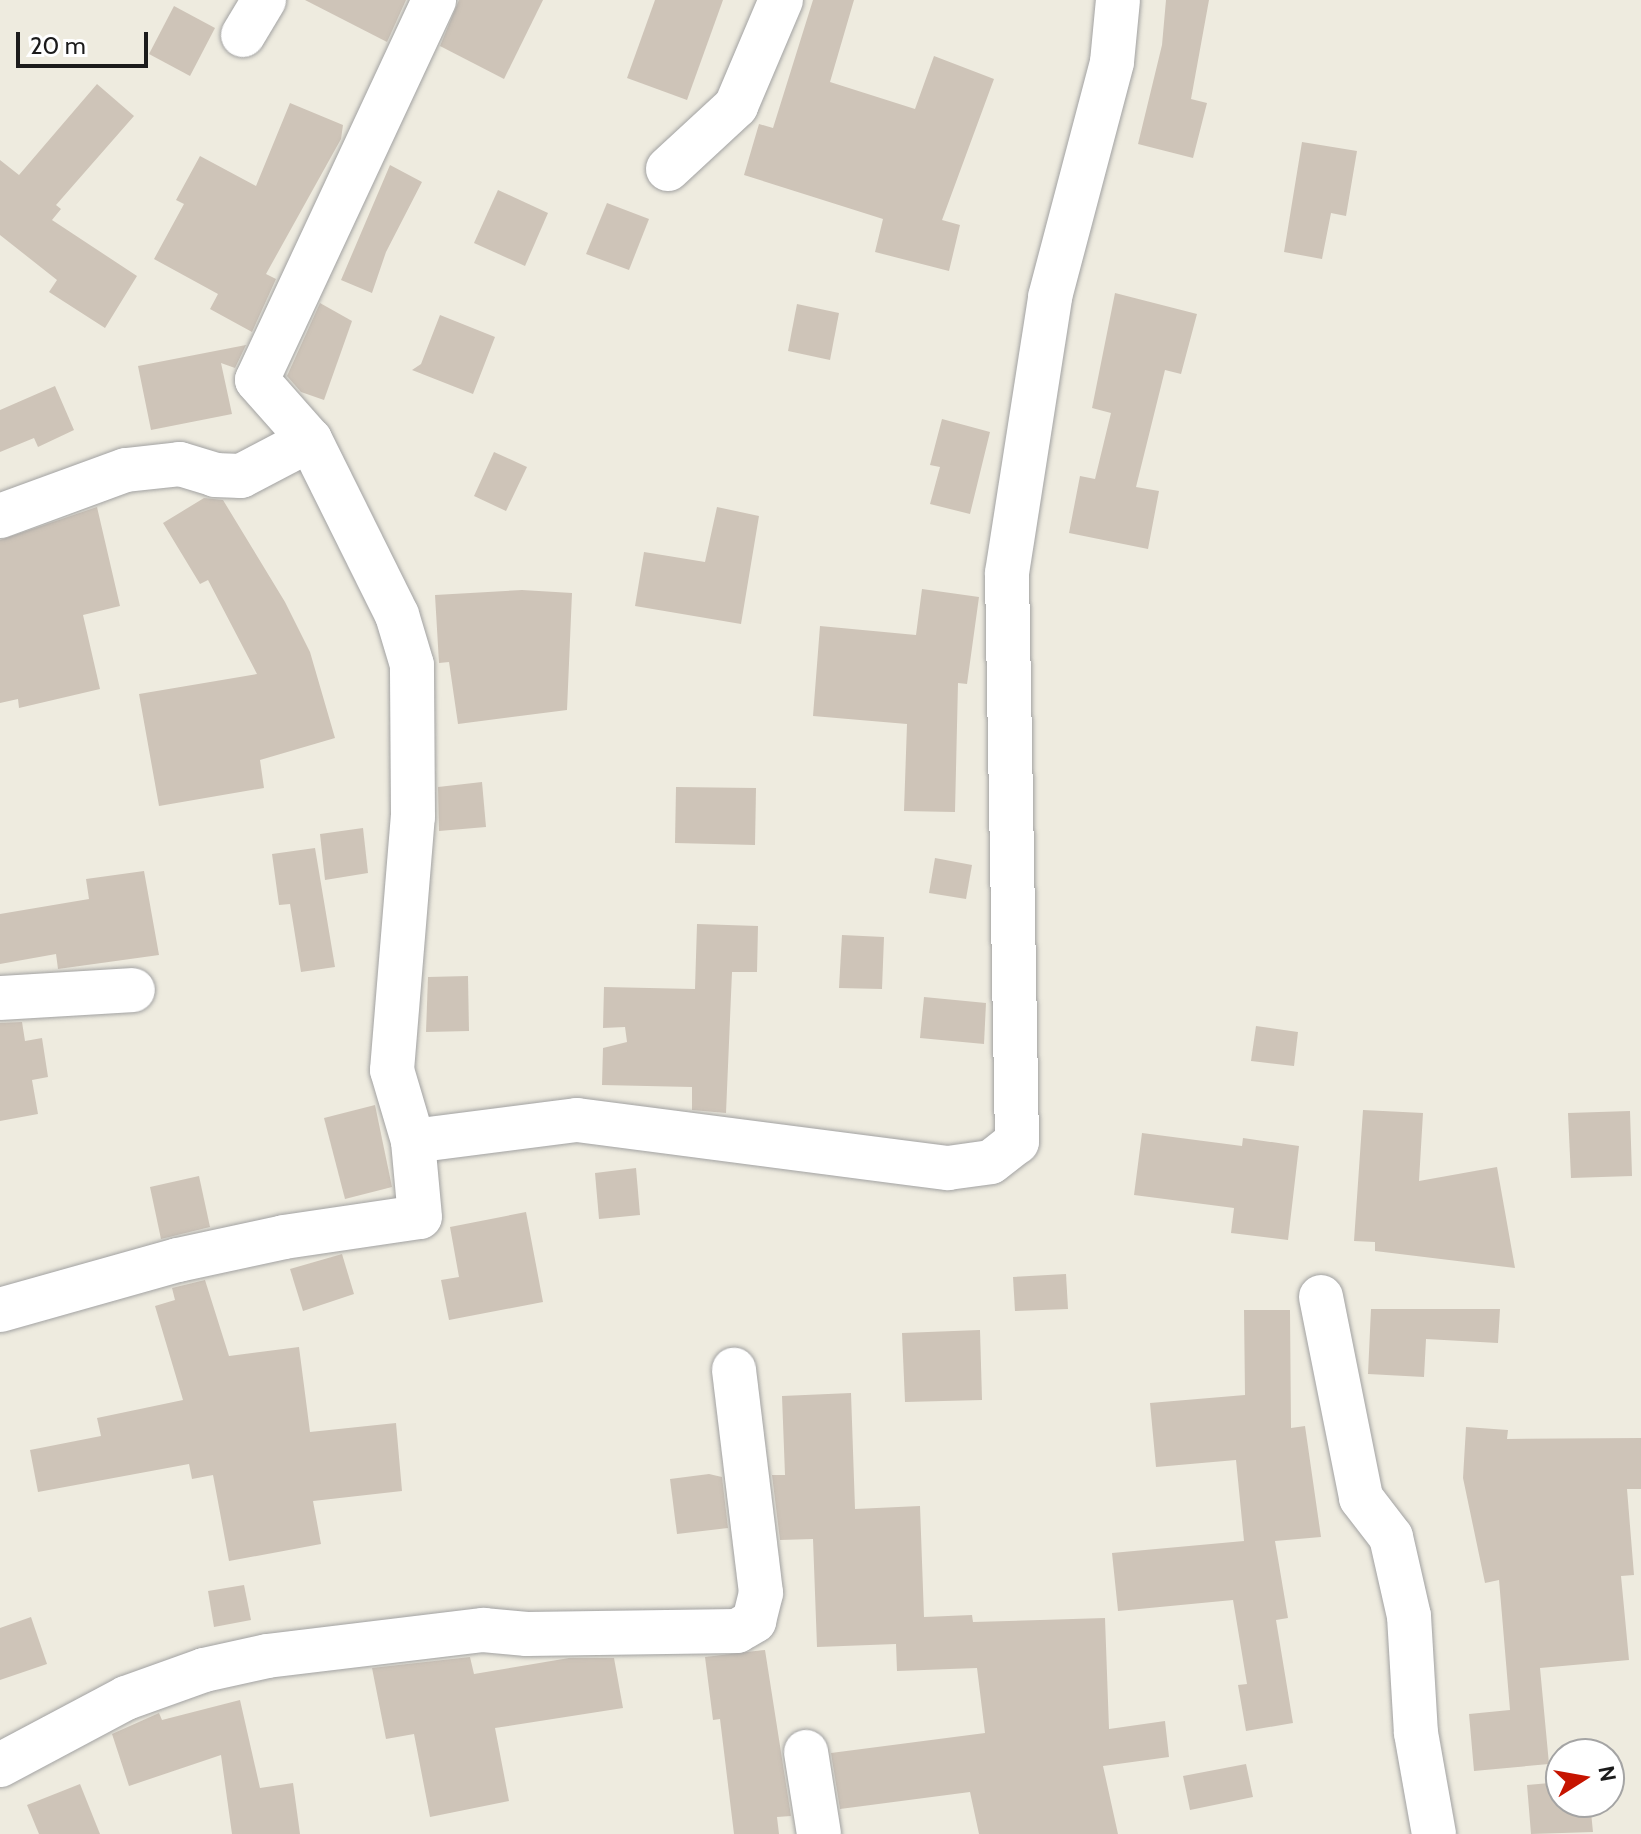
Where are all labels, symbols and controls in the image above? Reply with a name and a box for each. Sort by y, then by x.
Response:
scale bar [20,16,152,66]
text: 20 m [30,31,86,60]
north arrow [1545,1738,1625,1818]
text: N [1592,1763,1622,1784]

